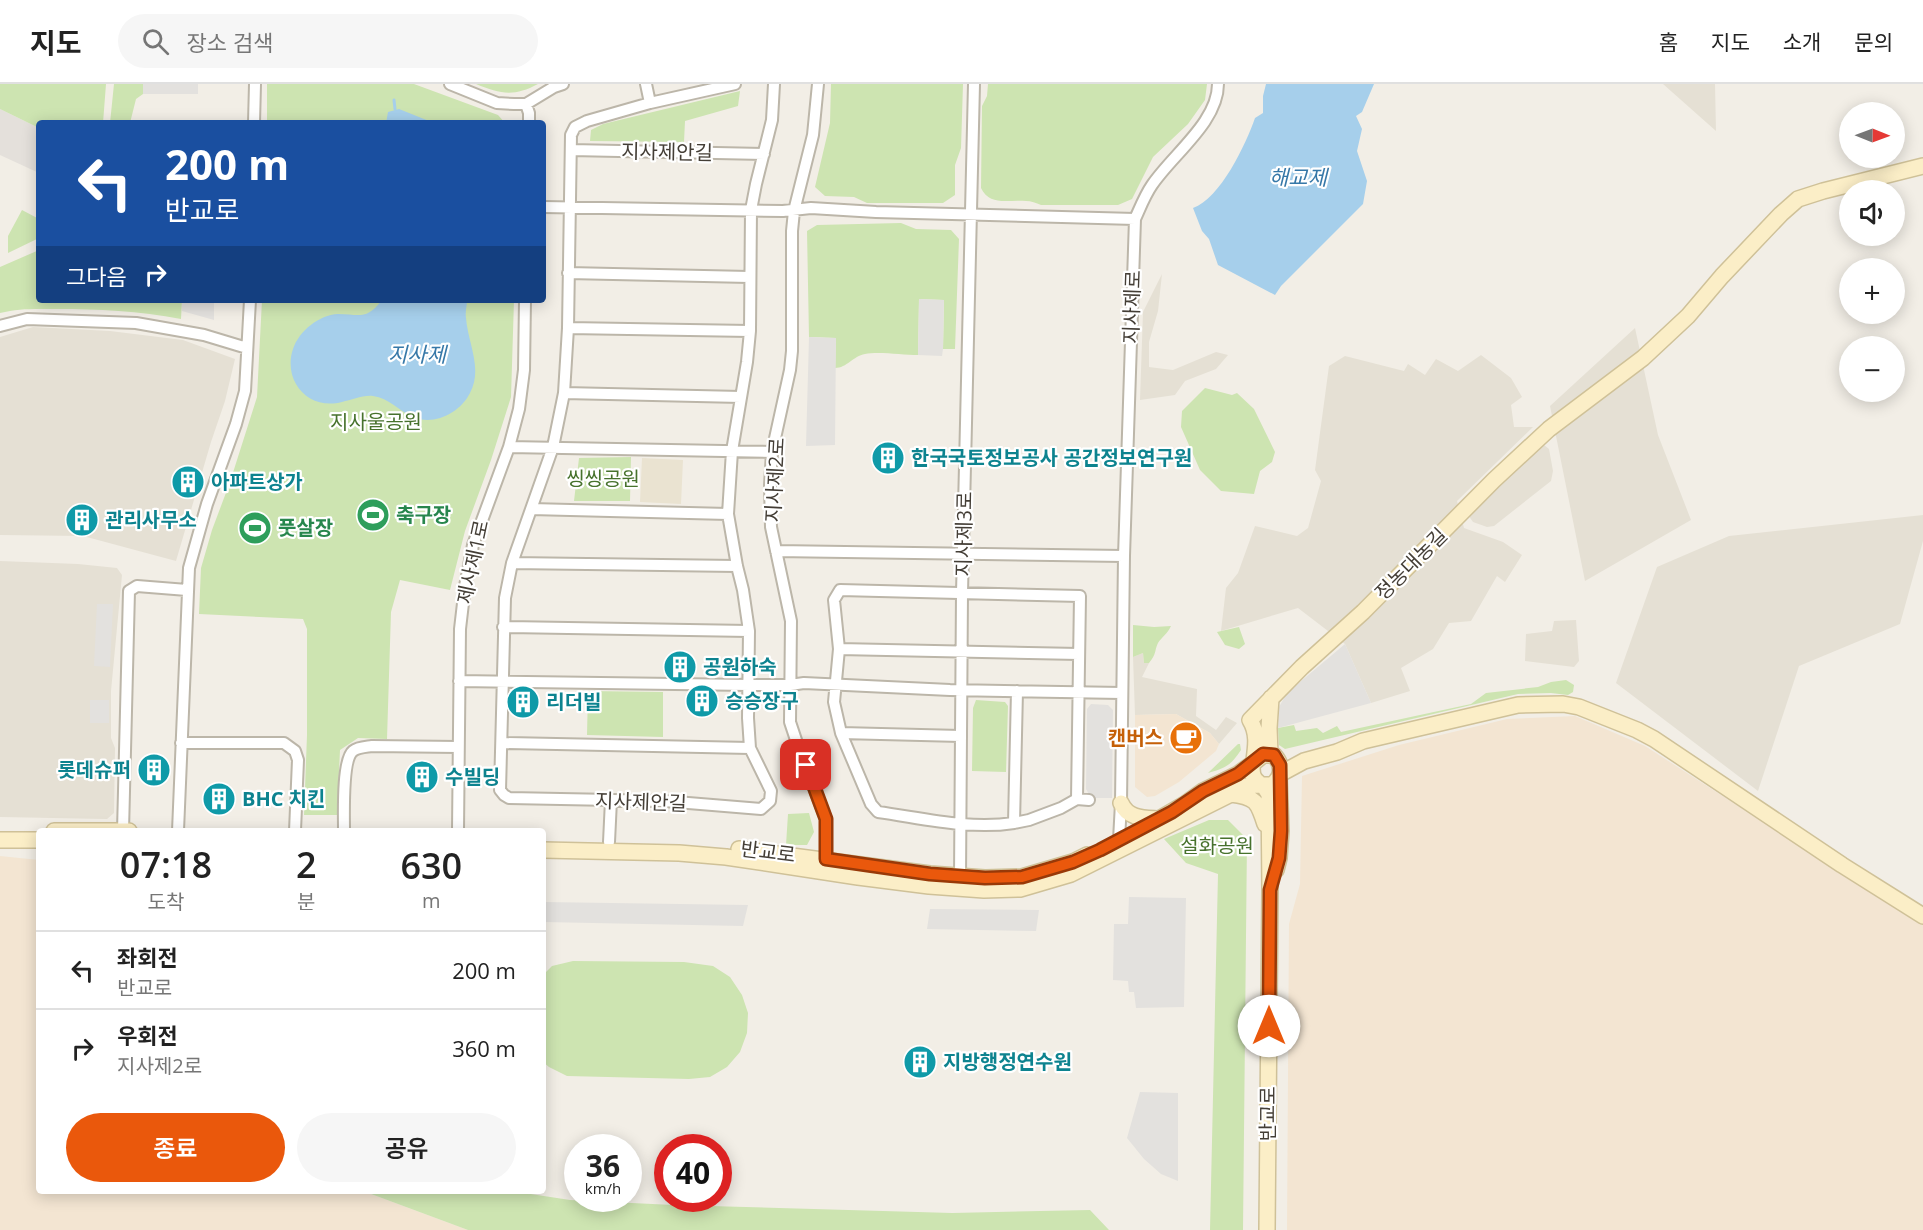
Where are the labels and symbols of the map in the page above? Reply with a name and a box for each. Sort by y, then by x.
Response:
north arrow [1839,102,1905,168]
street label: 지사제안길 [621,137,713,166]
water label: 해교제 [1269,163,1330,191]
street label: 지사제로 [1117,270,1146,344]
water label: 지사제 [388,340,449,368]
park label: 지사울공원 [330,408,422,435]
street label: 지사제2로 [759,437,790,523]
building icon: 한국국토정보공사 공간정보연구원 [870,440,906,476]
place label: 한국국토정보공사 공간정보연구원 [911,444,1192,471]
building icon: 아파트상가 [170,464,206,500]
park label: 씽씽공원 [566,465,640,492]
place label: 아파트상가 [211,468,303,495]
street label: 지사제3로 [949,491,978,577]
sports icon: 축구장 [355,497,391,533]
place label: 축구장 [396,501,451,528]
building icon: 관리사무소 [64,502,100,538]
place label: 관리사무소 [105,506,197,533]
sports icon: 풋살장 [237,510,273,546]
place label: 풋살장 [278,514,333,541]
street label: 제사제1로 [450,517,495,606]
street label: 정농대농길 [1369,522,1453,606]
building icon: 공원하숙 [662,649,698,685]
place label: 공원하숙 [703,653,777,680]
building icon: 승승장구 [684,683,720,719]
building icon: 리더빌 [505,684,541,720]
place label: 승승장구 [725,687,799,714]
place label: 리더빌 [546,688,601,715]
cafe icon: 캔버스 [1168,720,1204,756]
place label: 캔버스 [1108,724,1163,751]
pin [780,739,831,790]
building icon: 롯데슈퍼 [136,752,172,788]
place label: 롯데슈퍼 [57,756,131,783]
building icon: 수빌딩 [404,759,440,795]
place label: 수빌딩 [445,763,500,790]
building icon: BHC 치킨 [201,781,237,817]
place label: BHC 치킨 [242,785,325,812]
street label: 지사제안길 [595,786,687,817]
park label: 설화공원 [1180,832,1254,859]
street label: 반교로 [739,835,797,868]
position arrow [1237,994,1301,1058]
building icon: 지방행정연수원 [902,1044,938,1080]
place label: 지방행정연수원 [943,1048,1072,1075]
street label: 반교로 [1254,1086,1281,1142]
speed limit sign: 40 [654,1134,732,1212]

